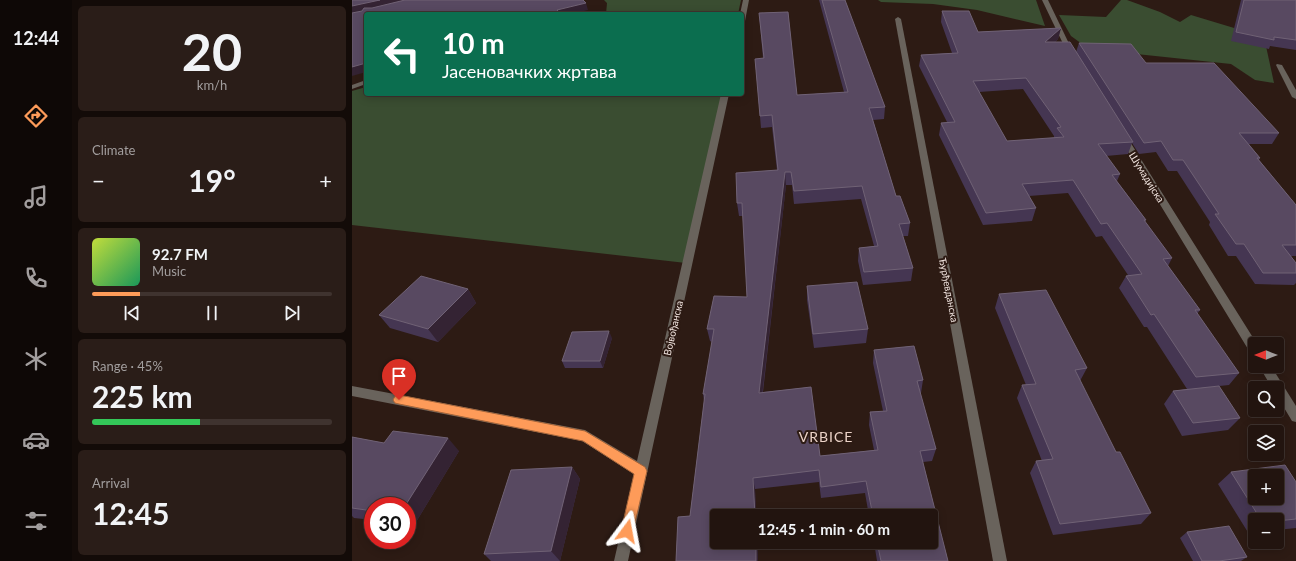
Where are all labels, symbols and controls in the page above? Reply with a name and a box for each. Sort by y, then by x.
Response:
text: 20 [182,20,242,82]
text: 10 m [442,26,505,60]
text: 12:44 [13,27,59,49]
icon: left [376,28,428,80]
text: Јасеновачких жртава [442,60,617,82]
text: km/h [197,77,227,93]
icon: directions [22,102,50,130]
text: Climate [92,142,135,158]
street label: Шумадијска [1127,150,1167,204]
text: 19° [188,162,236,198]
text: − [92,167,105,194]
text: + [319,167,332,194]
icon: music [22,183,50,211]
text: 92.7 FM [152,245,208,263]
street label: Ђурђевданска [937,257,961,323]
text: Music [152,263,186,279]
icon: phone [22,264,50,292]
street label: Војвођанска [661,299,685,357]
icon: previous [121,302,143,324]
icon: pause [201,302,223,324]
icon: next [281,302,303,324]
north arrow [1248,337,1284,373]
map controls [1248,337,1284,549]
icon: climate [22,345,50,373]
text: Range · 45% [92,358,163,374]
pin [382,359,416,400]
icon: arrive [388,365,410,387]
text: 225 km [92,378,193,414]
button: search [1248,381,1284,417]
button: layers [1248,425,1284,461]
icon: car [22,426,50,454]
district label: VRBICE [799,428,853,445]
button: + [1248,469,1284,505]
text: Arrival [92,475,129,491]
text: 12:45 [92,495,169,531]
speed limit sign: 30 [364,497,416,549]
icon: filters [22,507,50,535]
position arrow [606,510,648,552]
button: − [1248,513,1284,549]
text: 12:45 · 1 min · 60 m [758,520,890,538]

